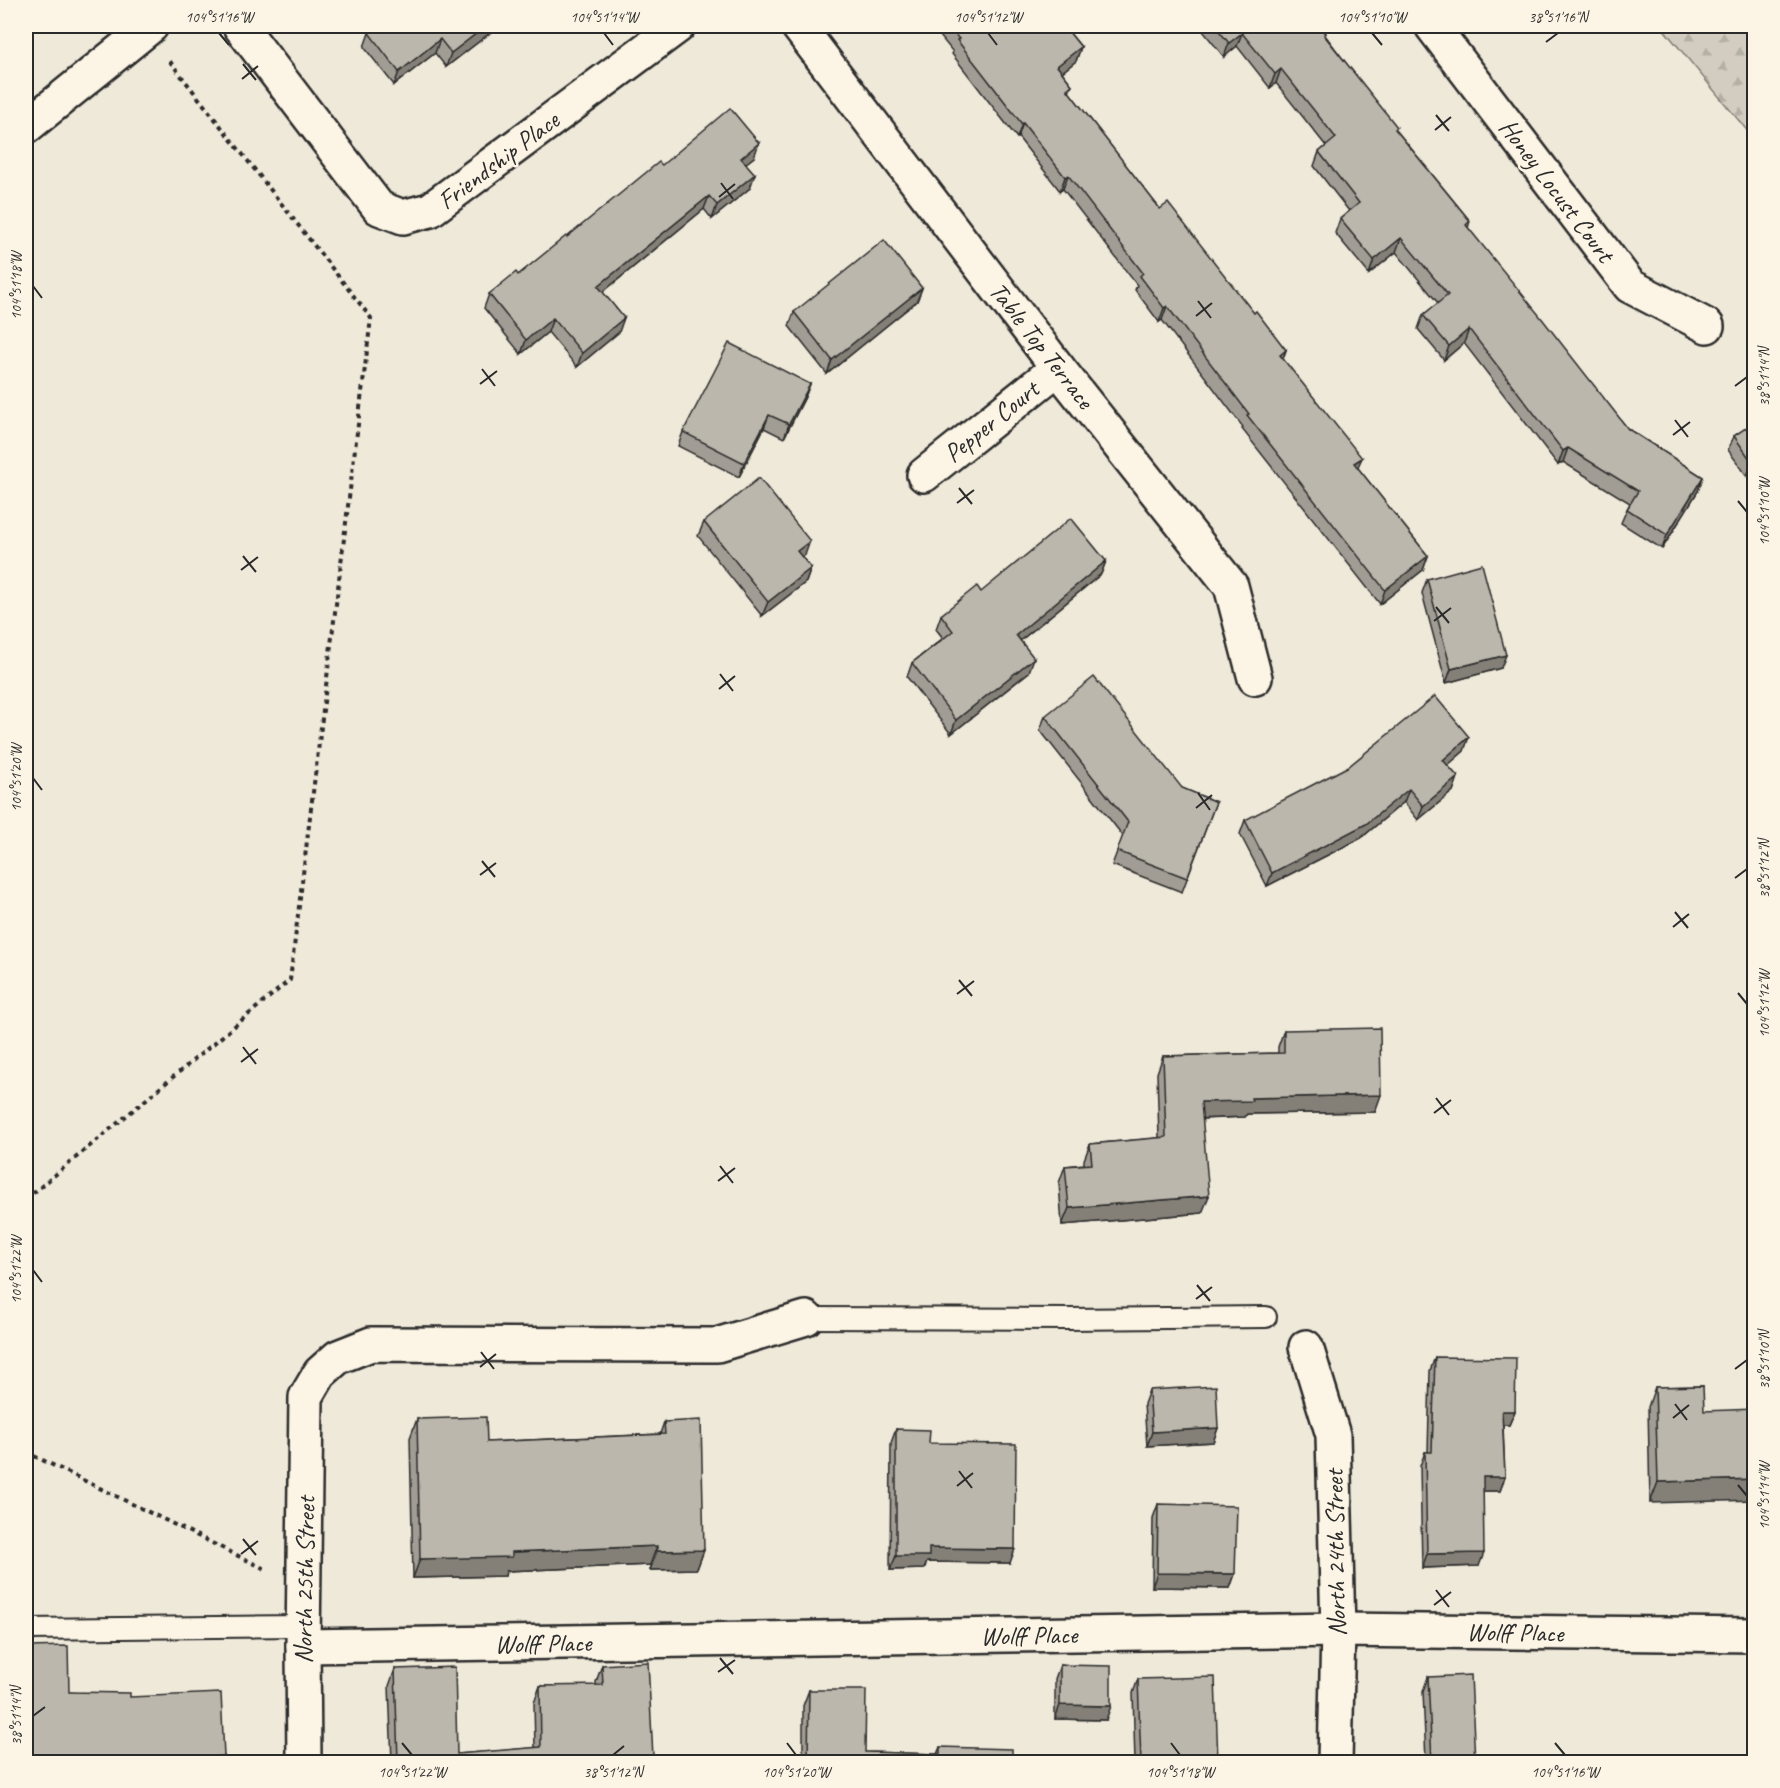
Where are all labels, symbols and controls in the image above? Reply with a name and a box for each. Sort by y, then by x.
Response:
text: 104°51'16"W [185,8,256,27]
text: 104°51'14"W [570,8,641,27]
text: 104°51'12"W [954,8,1025,27]
text: 104°51'10"W [1338,8,1409,27]
text: 38°51'16"N [1528,8,1591,27]
street label: Friendship Place [431,103,567,217]
street label: Honey Locust Court [1492,112,1623,271]
text: 104°51'18"W [7,249,26,320]
street label: Table Top Terrace [982,275,1102,417]
text: 38°51'14"N [1755,344,1774,407]
street label: Pepper Court [937,372,1047,470]
text: 104°51'10"W [1755,475,1774,546]
text: 104°51'20"W [7,741,26,812]
text: 38°51'12"N [1755,836,1774,899]
text: 104°51'12"W [1755,967,1774,1038]
text: 104°51'22"W [7,1233,26,1304]
text: 38°51'10"N [1755,1327,1774,1390]
text: 104°51'14"W [1755,1459,1774,1530]
street label: North 24th Street [1318,1467,1353,1637]
street label: North 25th Street [287,1494,322,1664]
street label: Wolff Place [1466,1615,1565,1650]
street label: Wolff Place [980,1618,1079,1653]
street label: Wolff Place [494,1626,593,1661]
text: 38°51'14"N [7,1683,26,1746]
text: 104°51'22"W [378,1763,449,1782]
text: 38°51'12"N [583,1763,646,1782]
text: 104°51'20"W [762,1763,833,1782]
text: 104°51'18"W [1146,1763,1217,1782]
text: 104°51'16"W [1531,1763,1602,1782]

